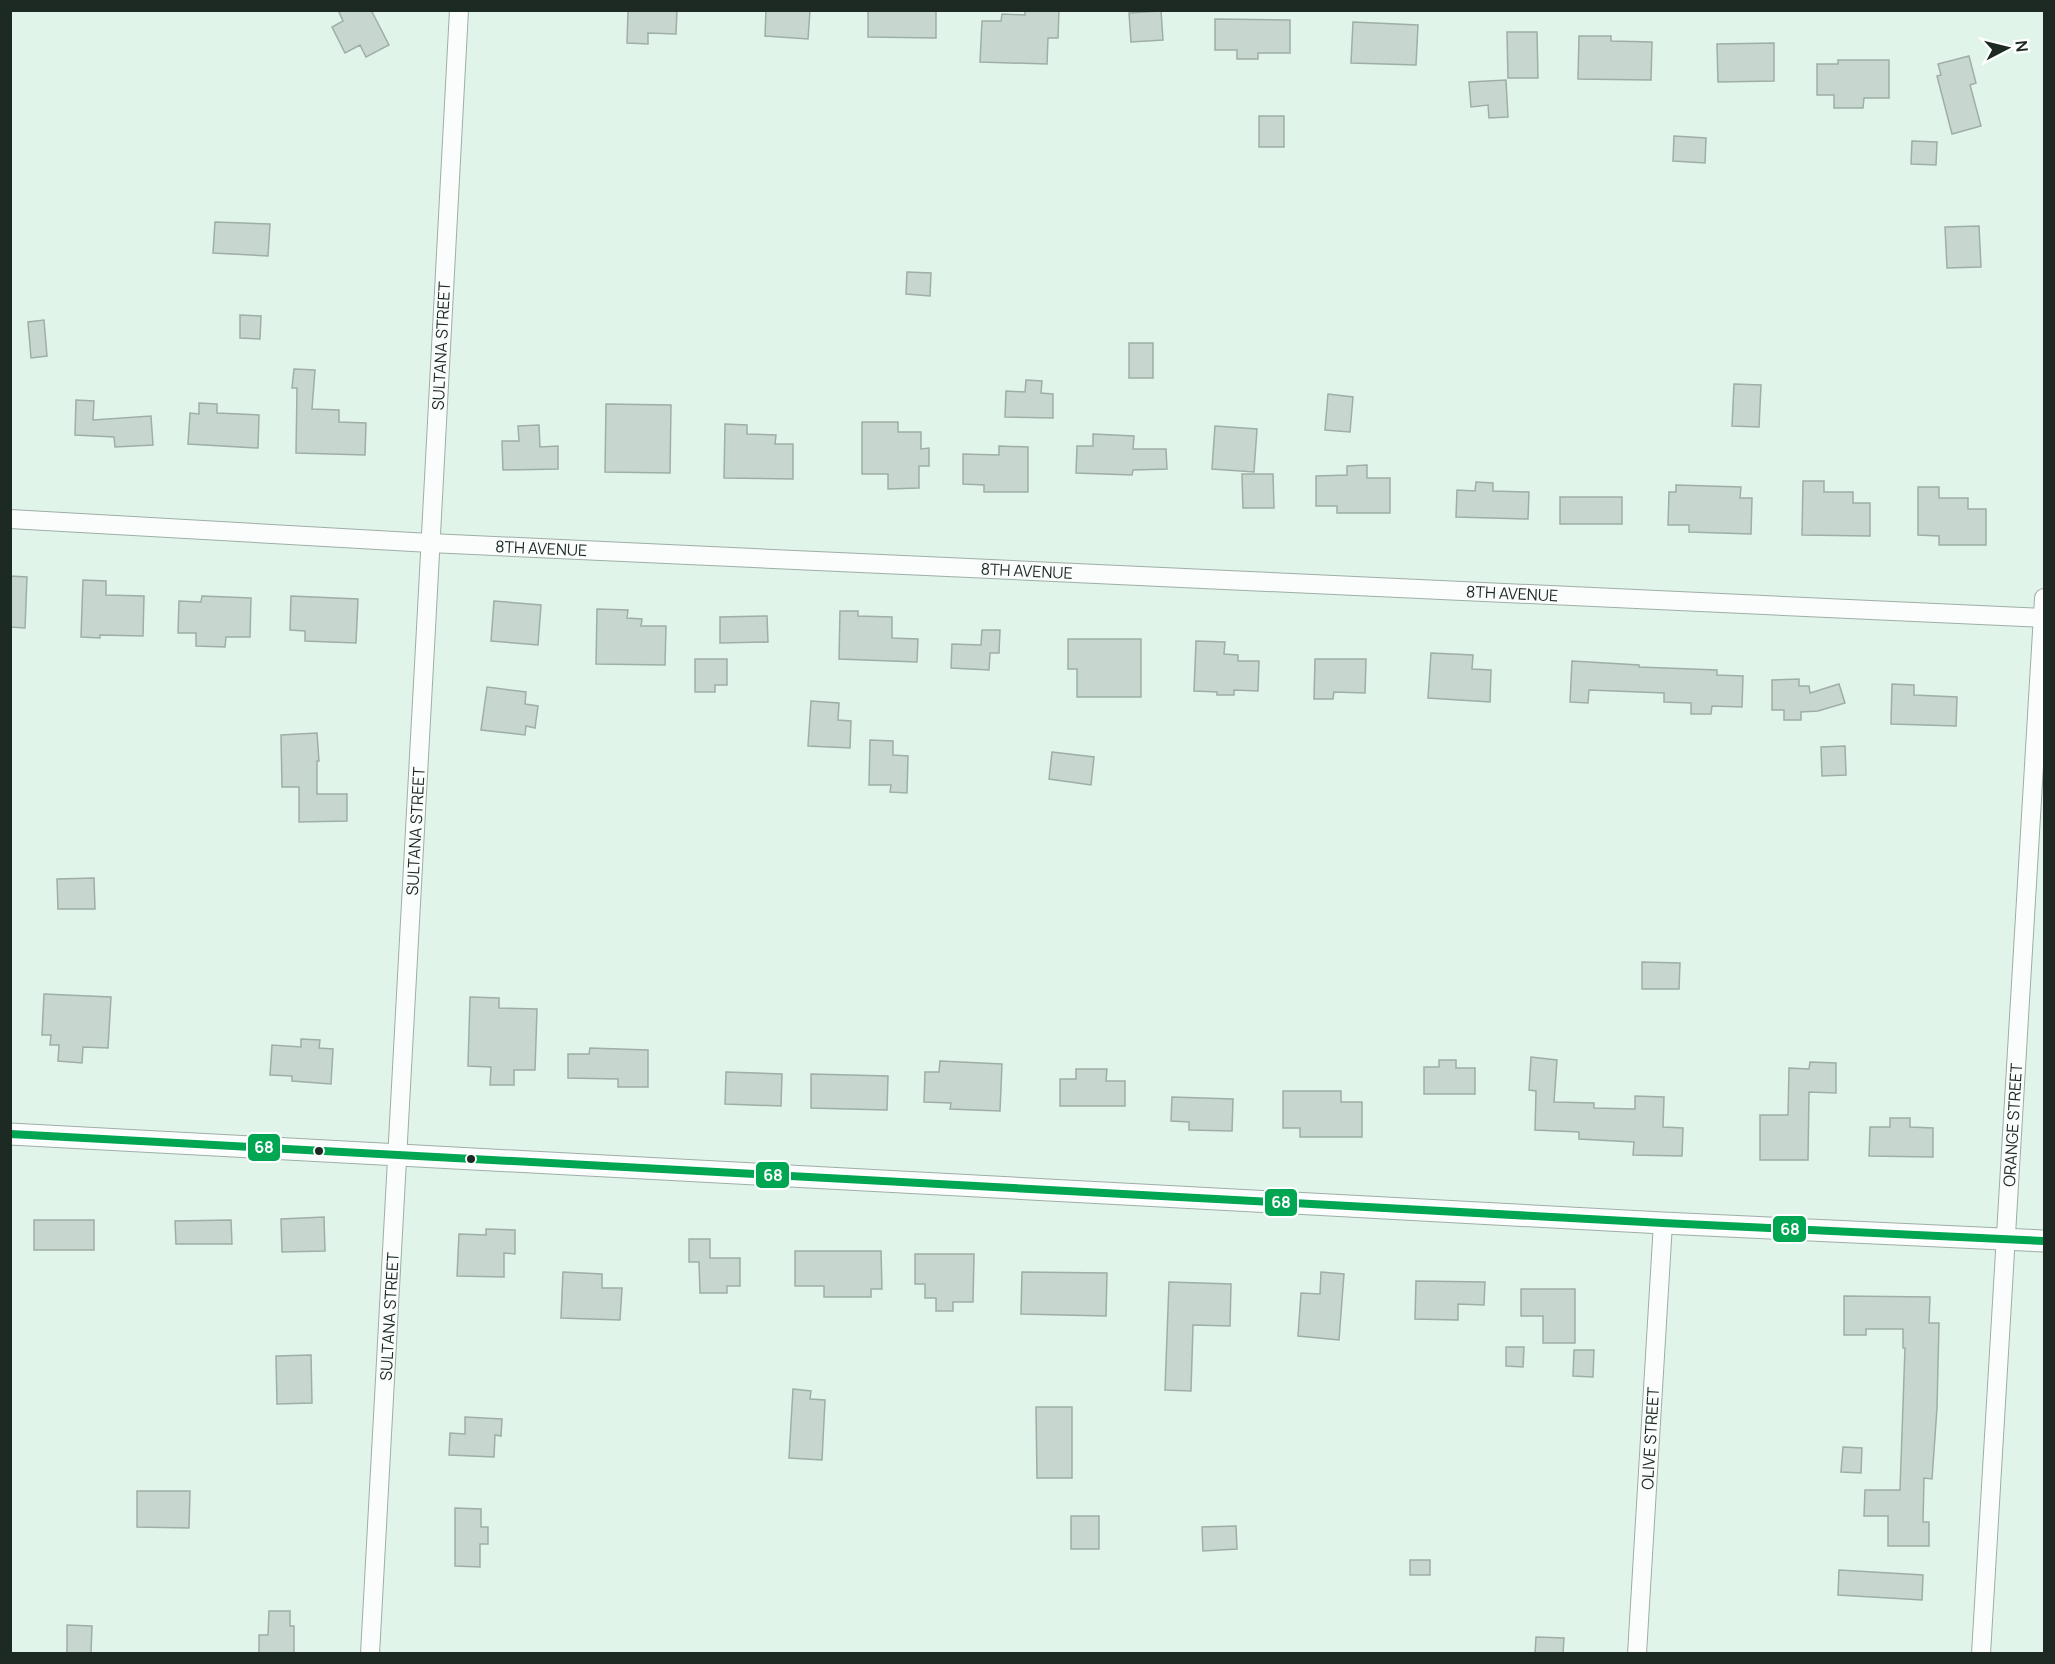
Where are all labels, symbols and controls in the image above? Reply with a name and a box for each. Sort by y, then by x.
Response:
north arrow [1977,18,2037,78]
text: N [2010,39,2034,53]
street label: SULTANA STREET [427,281,455,411]
street label: 8TH AVENUE [495,535,588,561]
street label: 8TH AVENUE [980,558,1073,584]
street label: 8TH AVENUE [1466,580,1559,606]
street label: SULTANA STREET [401,766,430,896]
street label: ORANGE STREET [1998,1062,2027,1187]
line badge: 68 [247,1133,281,1162]
text: 68 [254,1136,274,1158]
unlabelled marker [313,1145,325,1157]
unlabelled marker [465,1153,477,1165]
line badge: 68 [755,1161,790,1189]
text: 68 [763,1164,783,1186]
line badge: 68 [1264,1188,1298,1217]
text: 68 [1271,1191,1291,1213]
line badge: 68 [1772,1215,1807,1243]
text: 68 [1780,1218,1800,1240]
street label: SULTANA STREET [375,1251,404,1381]
street label: OLIVE STREET [1636,1386,1664,1490]

